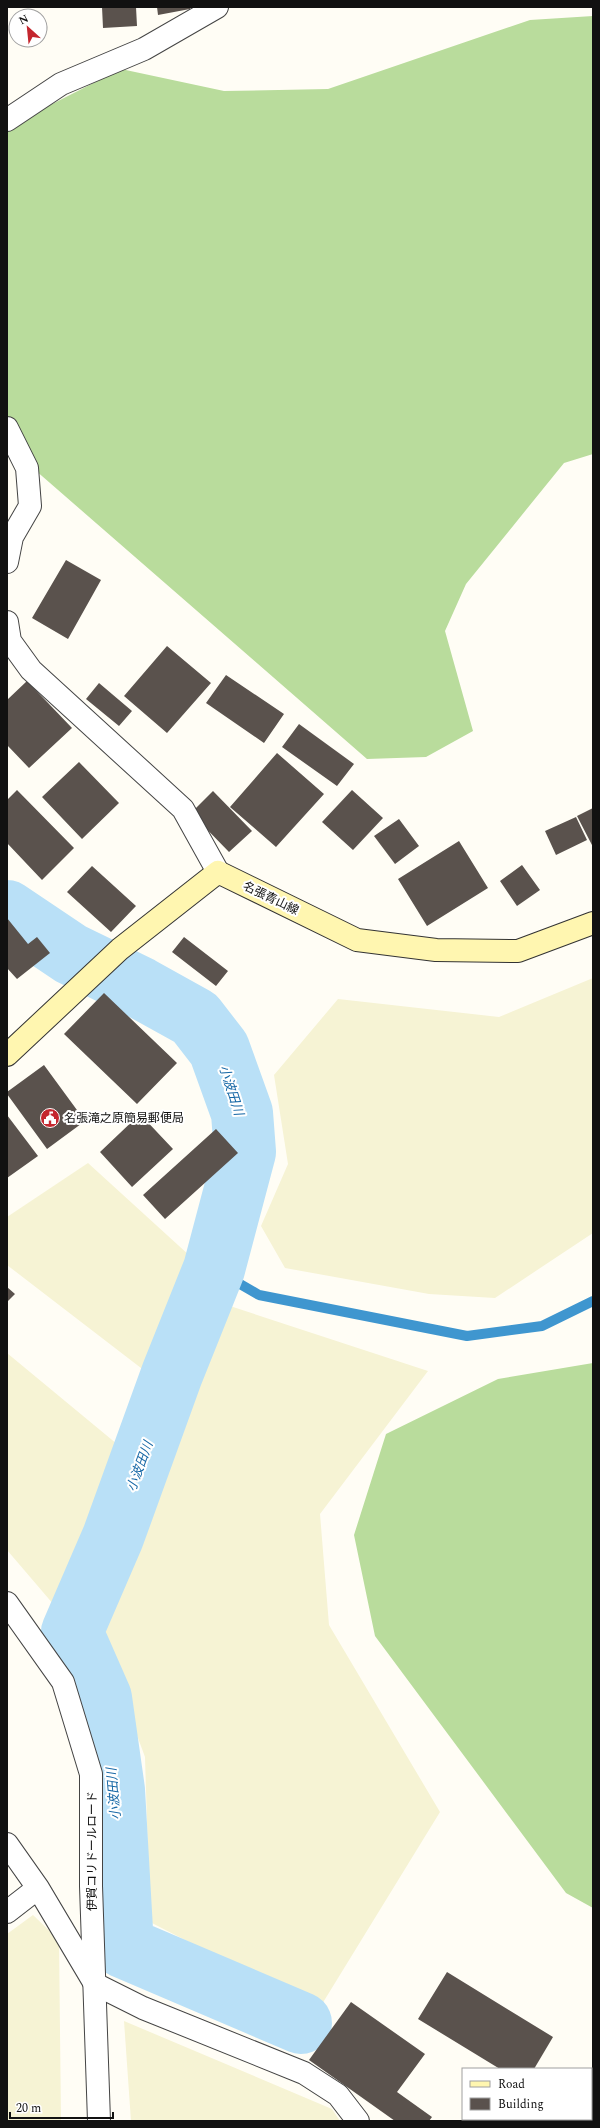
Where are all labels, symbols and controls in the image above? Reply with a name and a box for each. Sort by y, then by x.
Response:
north arrow [8,8,48,48]
text: N [16,10,32,29]
street label: 名張青山線 [240,877,302,920]
water label: 小波田川 [214,1062,249,1120]
public building icon: 名張滝之原簡易郵便局 [39,1107,61,1129]
place label: 名張滝之原簡易郵便局 [64,1109,184,1128]
water label: 小波田川 [122,1437,159,1494]
water label: 小波田川 [102,1765,126,1821]
street label: 伊賀コリドールロード [83,1791,102,1911]
legend [462,2068,592,2120]
text: Road [498,2075,525,2094]
scale bar [10,2094,113,2120]
text: Building [498,2095,544,2114]
text: 20 m [16,2099,41,2118]

